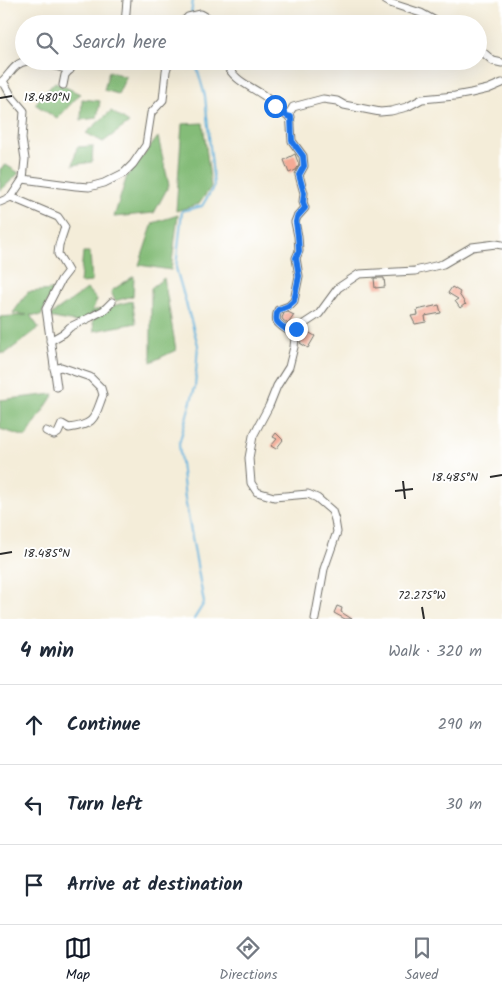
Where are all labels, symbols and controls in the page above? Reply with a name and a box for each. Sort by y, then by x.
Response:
search box [15,15,487,70]
text: Search here [73,28,167,58]
icon: search [33,29,61,57]
text: 18.480°N [24,88,70,107]
route start [264,95,287,118]
route end [285,318,308,341]
text: 18.485°N [432,468,478,487]
text: 18.485°N [24,544,70,563]
text: 72.275°W [398,586,446,605]
text: 4 min [20,635,74,668]
text: Walk · 320 m [388,639,482,664]
text: Continue [67,710,140,740]
icon: ahead [20,711,48,739]
text: 290 m [438,712,482,737]
text: Turn left [67,790,142,820]
icon: left [20,791,48,819]
text: 30 m [446,792,482,817]
text: Arrive at destination [67,870,243,900]
icon: arrive [20,871,48,899]
tab: Map [64,934,92,986]
tab: Directions [219,934,277,986]
tab: Saved [405,934,438,986]

